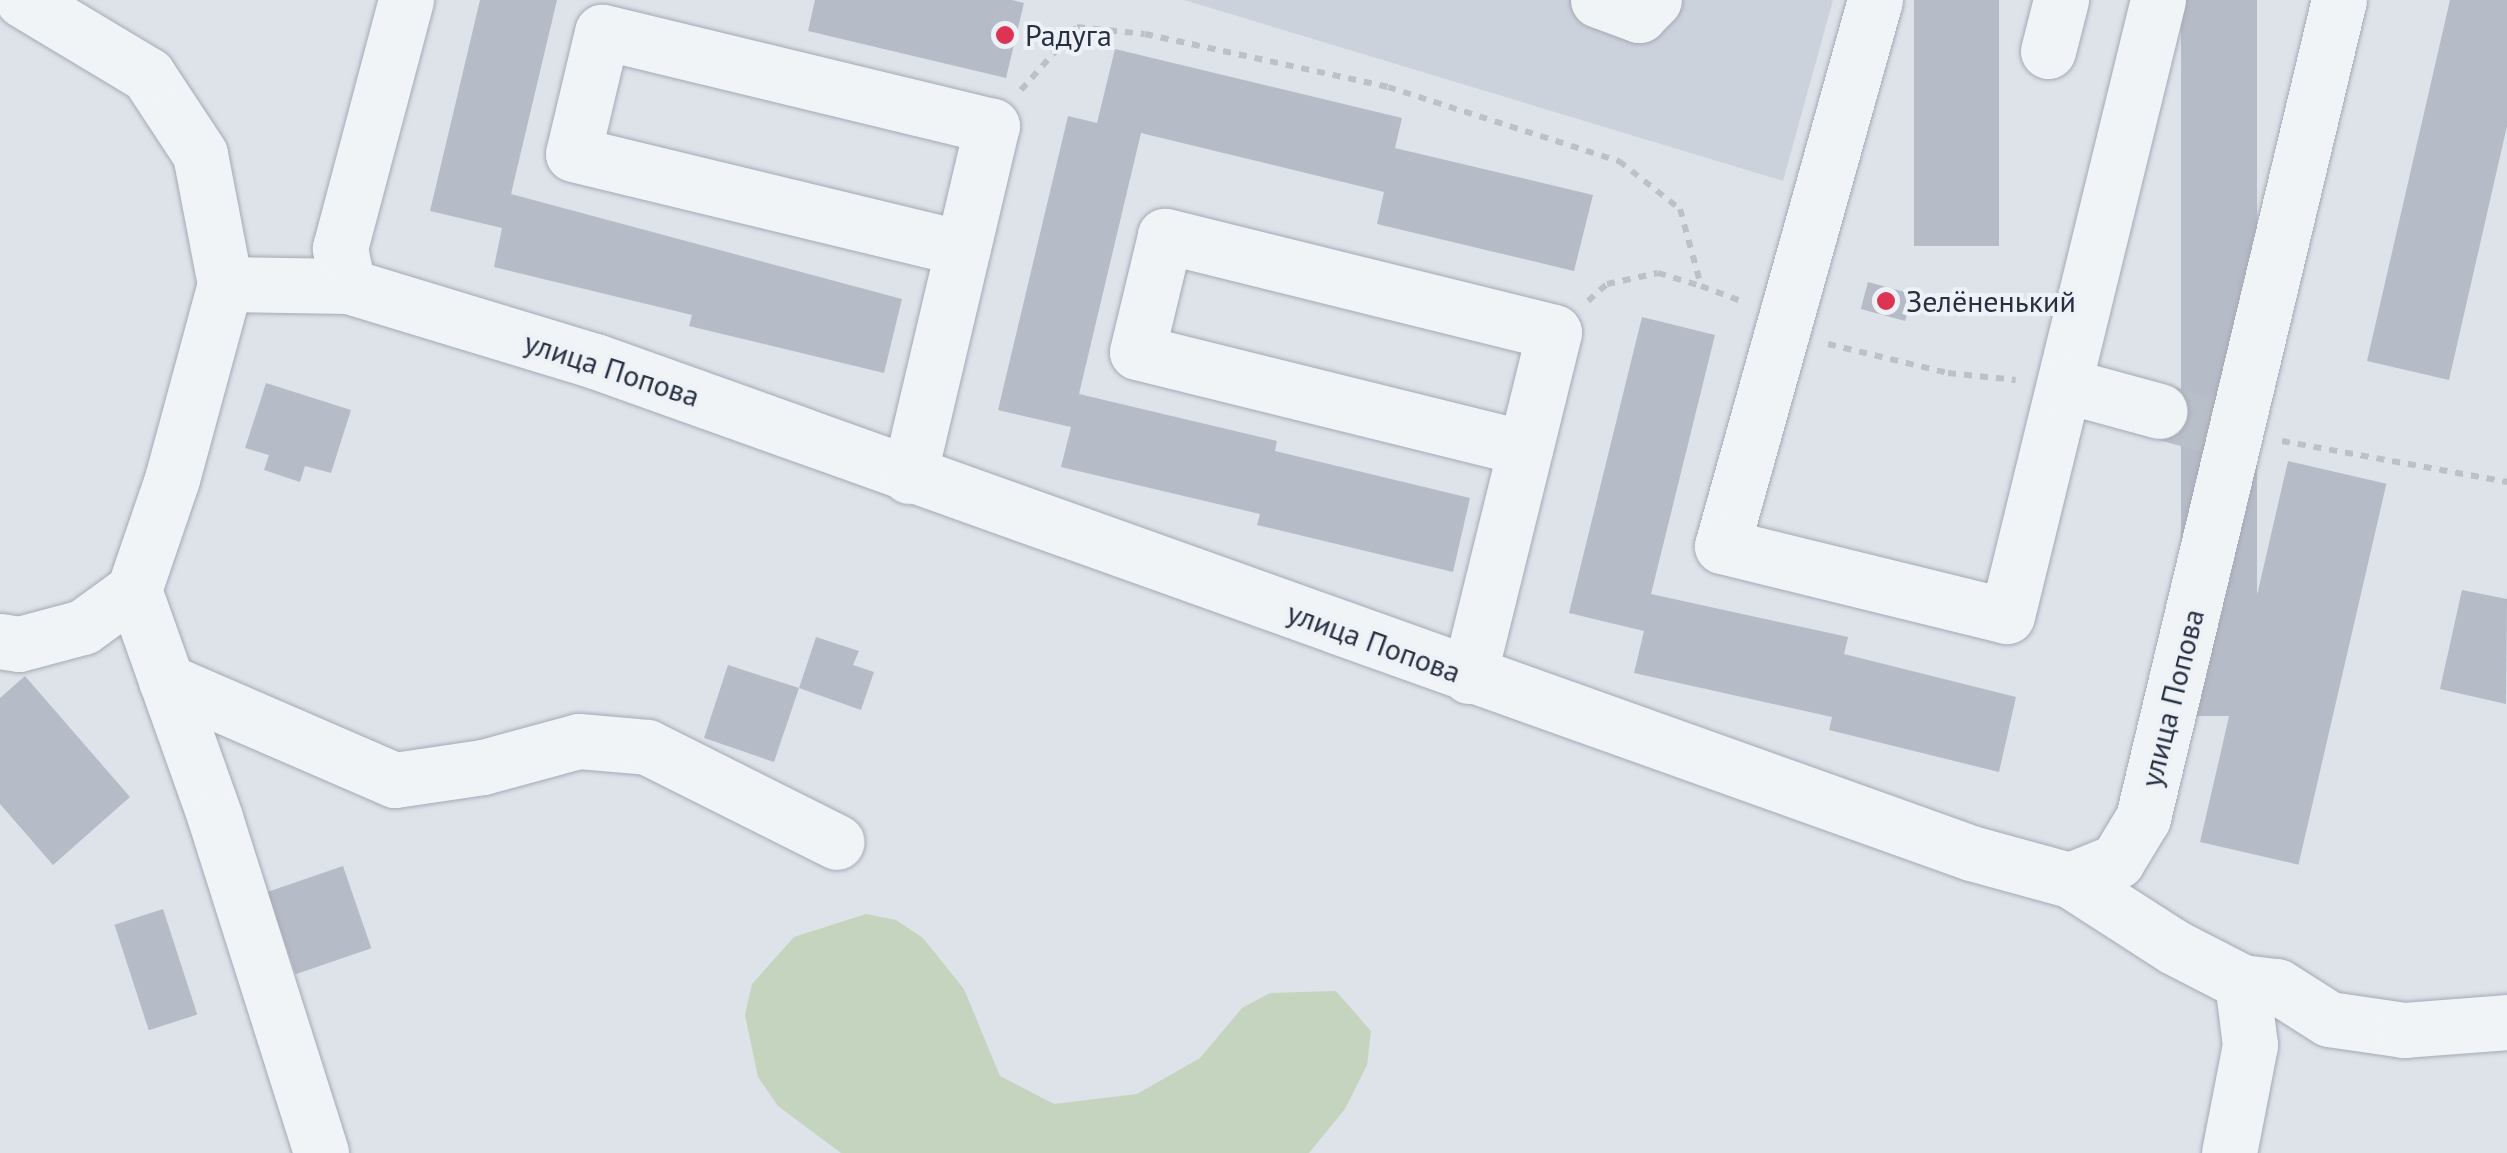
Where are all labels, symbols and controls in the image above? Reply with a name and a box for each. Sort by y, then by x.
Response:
place label: Радуга [1025,17,1112,53]
marker: Радуга [994,24,1016,46]
place label: Зелёненький [1906,283,2076,319]
marker: Зелёненький [1875,290,1897,312]
street label: улица Попова [520,324,704,414]
street label: улица Попова [1282,594,1466,690]
street label: улица Попова [2132,605,2212,791]

